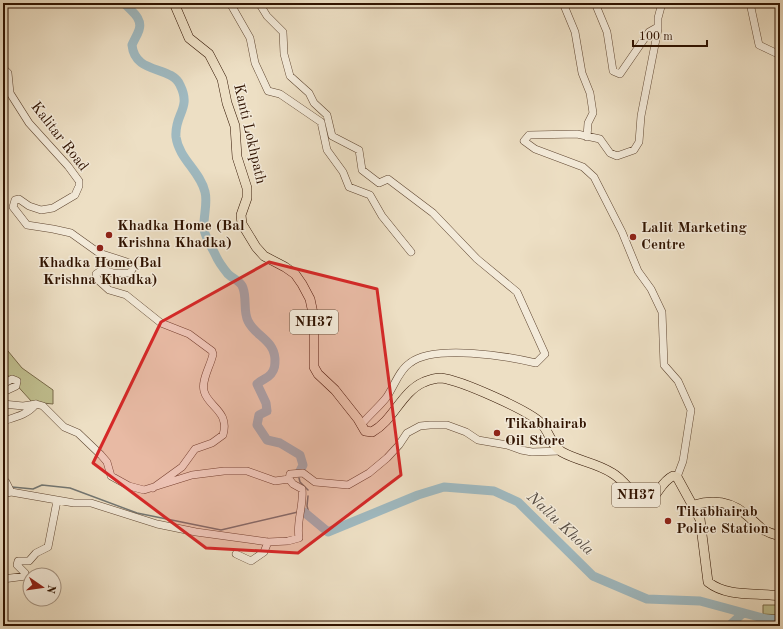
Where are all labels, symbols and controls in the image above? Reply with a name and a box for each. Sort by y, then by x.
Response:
scale bar [633,22,707,48]
text: 100 m [639,31,673,43]
street label: Kanti Lokhpath [230,82,268,186]
street label: Kalitar Road [27,100,91,175]
place label: Khadka Home (Bal Krishna Khadka) [117,219,245,251]
place label: Lalit Marketing Centre [641,221,748,253]
marker: Khadka Home (Bal Krishna Khadka) [104,230,114,240]
marker: Lalit Marketing Centre [628,232,638,242]
marker: Khadka Home(Bal Krishna Khadka) [95,243,105,253]
place label: Khadka Home(Bal Krishna Khadka) [38,256,162,288]
road number: NH37 [290,310,338,334]
place label: Tikabhairab Oil Store [505,417,587,449]
marker: Tikabhairab Oil Store [492,428,502,438]
road number: NH37 [612,483,660,507]
water label: Nallu Khola [523,488,597,559]
place label: Tikabhairab Police Station [676,505,769,537]
marker: Tikabhairab Police Station [663,516,673,526]
north arrow [22,567,62,607]
text: N [44,584,57,595]

